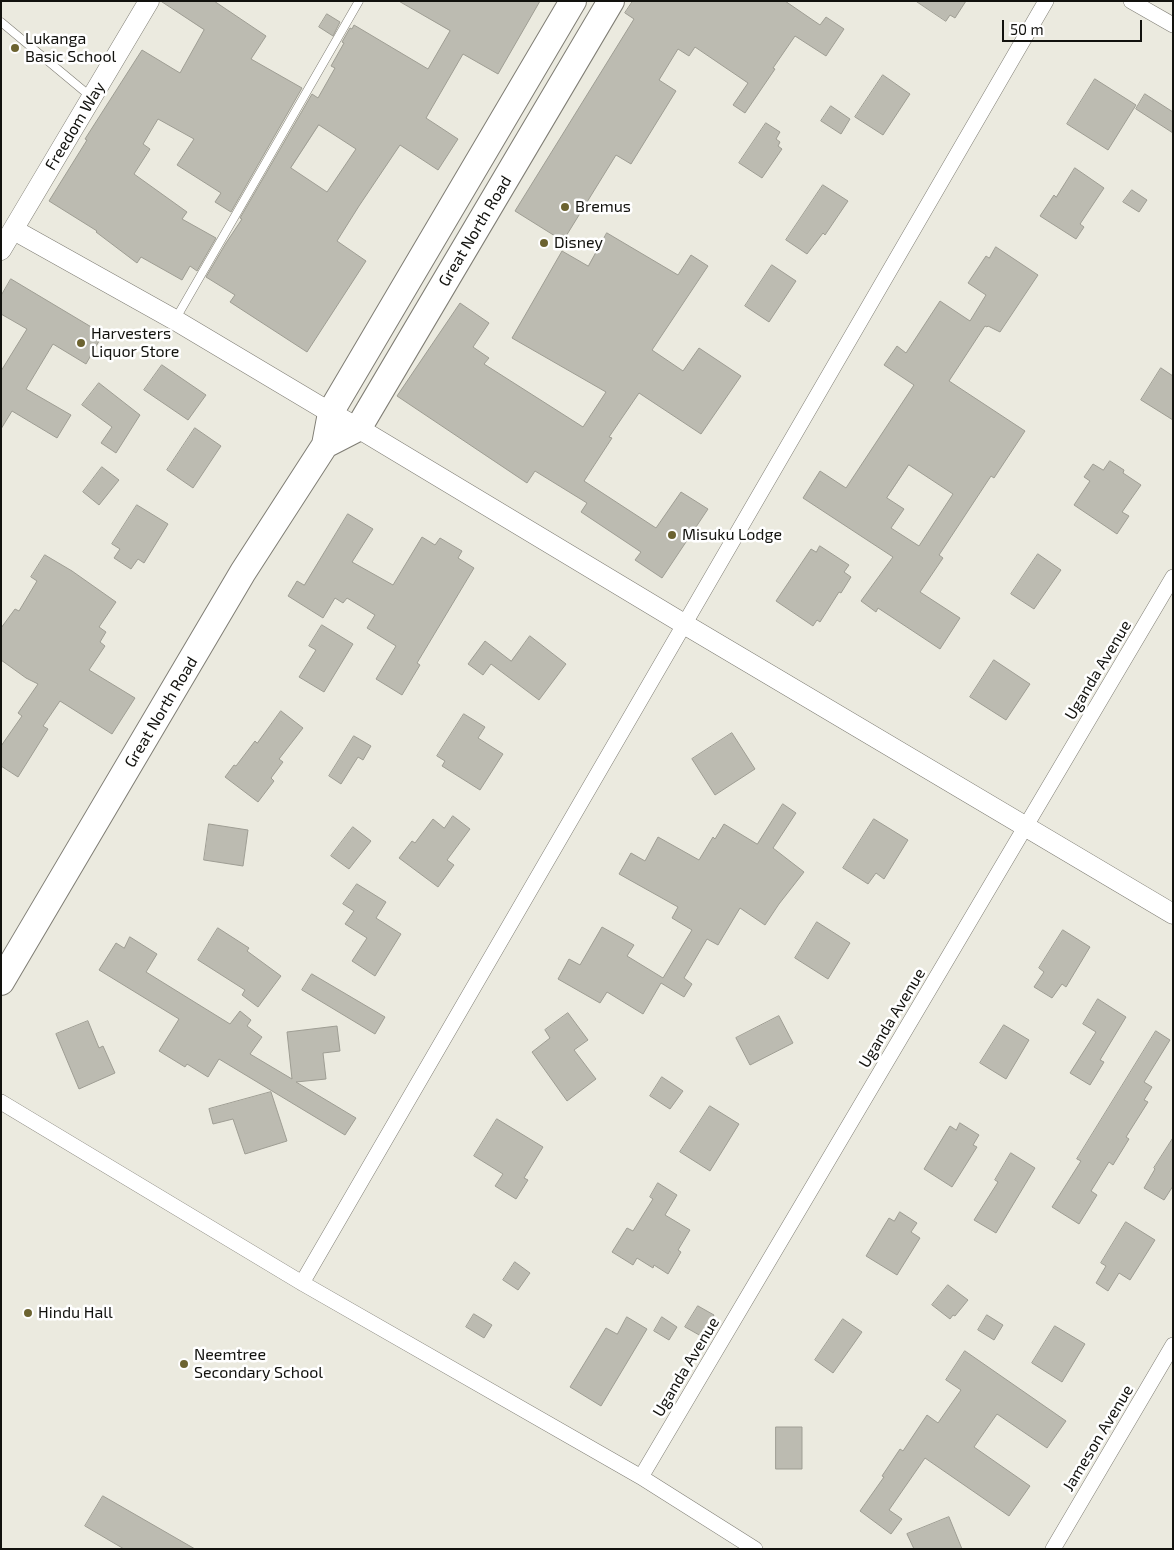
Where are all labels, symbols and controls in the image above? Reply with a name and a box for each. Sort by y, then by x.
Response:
scale bar [1004,10,1144,42]
text: 50 m [1010,20,1044,38]
place label: Lukanga Basic School [25,29,116,67]
marker: Lukanga Basic School [9,42,21,54]
street label: Freedom Way [41,78,109,174]
street label: Great North Road [434,172,516,290]
place label: Bremus [575,197,631,217]
marker: Bremus [559,201,571,213]
place label: Disney [554,233,603,253]
marker: Disney [538,237,550,249]
place label: Harvesters Liquor Store [91,324,179,362]
marker: Harvesters Liquor Store [75,337,87,349]
place label: Misuku Lodge [682,525,782,545]
marker: Misuku Lodge [666,529,678,541]
street label: Uganda Avenue [1061,617,1135,723]
street label: Great North Road [120,653,202,771]
street label: Uganda Avenue [855,965,929,1071]
place label: Hindu Hall [38,1303,113,1323]
marker: Hindu Hall [22,1307,34,1319]
street label: Uganda Avenue [649,1314,723,1420]
place label: Neemtree Secondary School [194,1345,323,1383]
marker: Neemtree Secondary School [178,1358,190,1370]
street label: Jameson Avenue [1059,1381,1137,1495]

